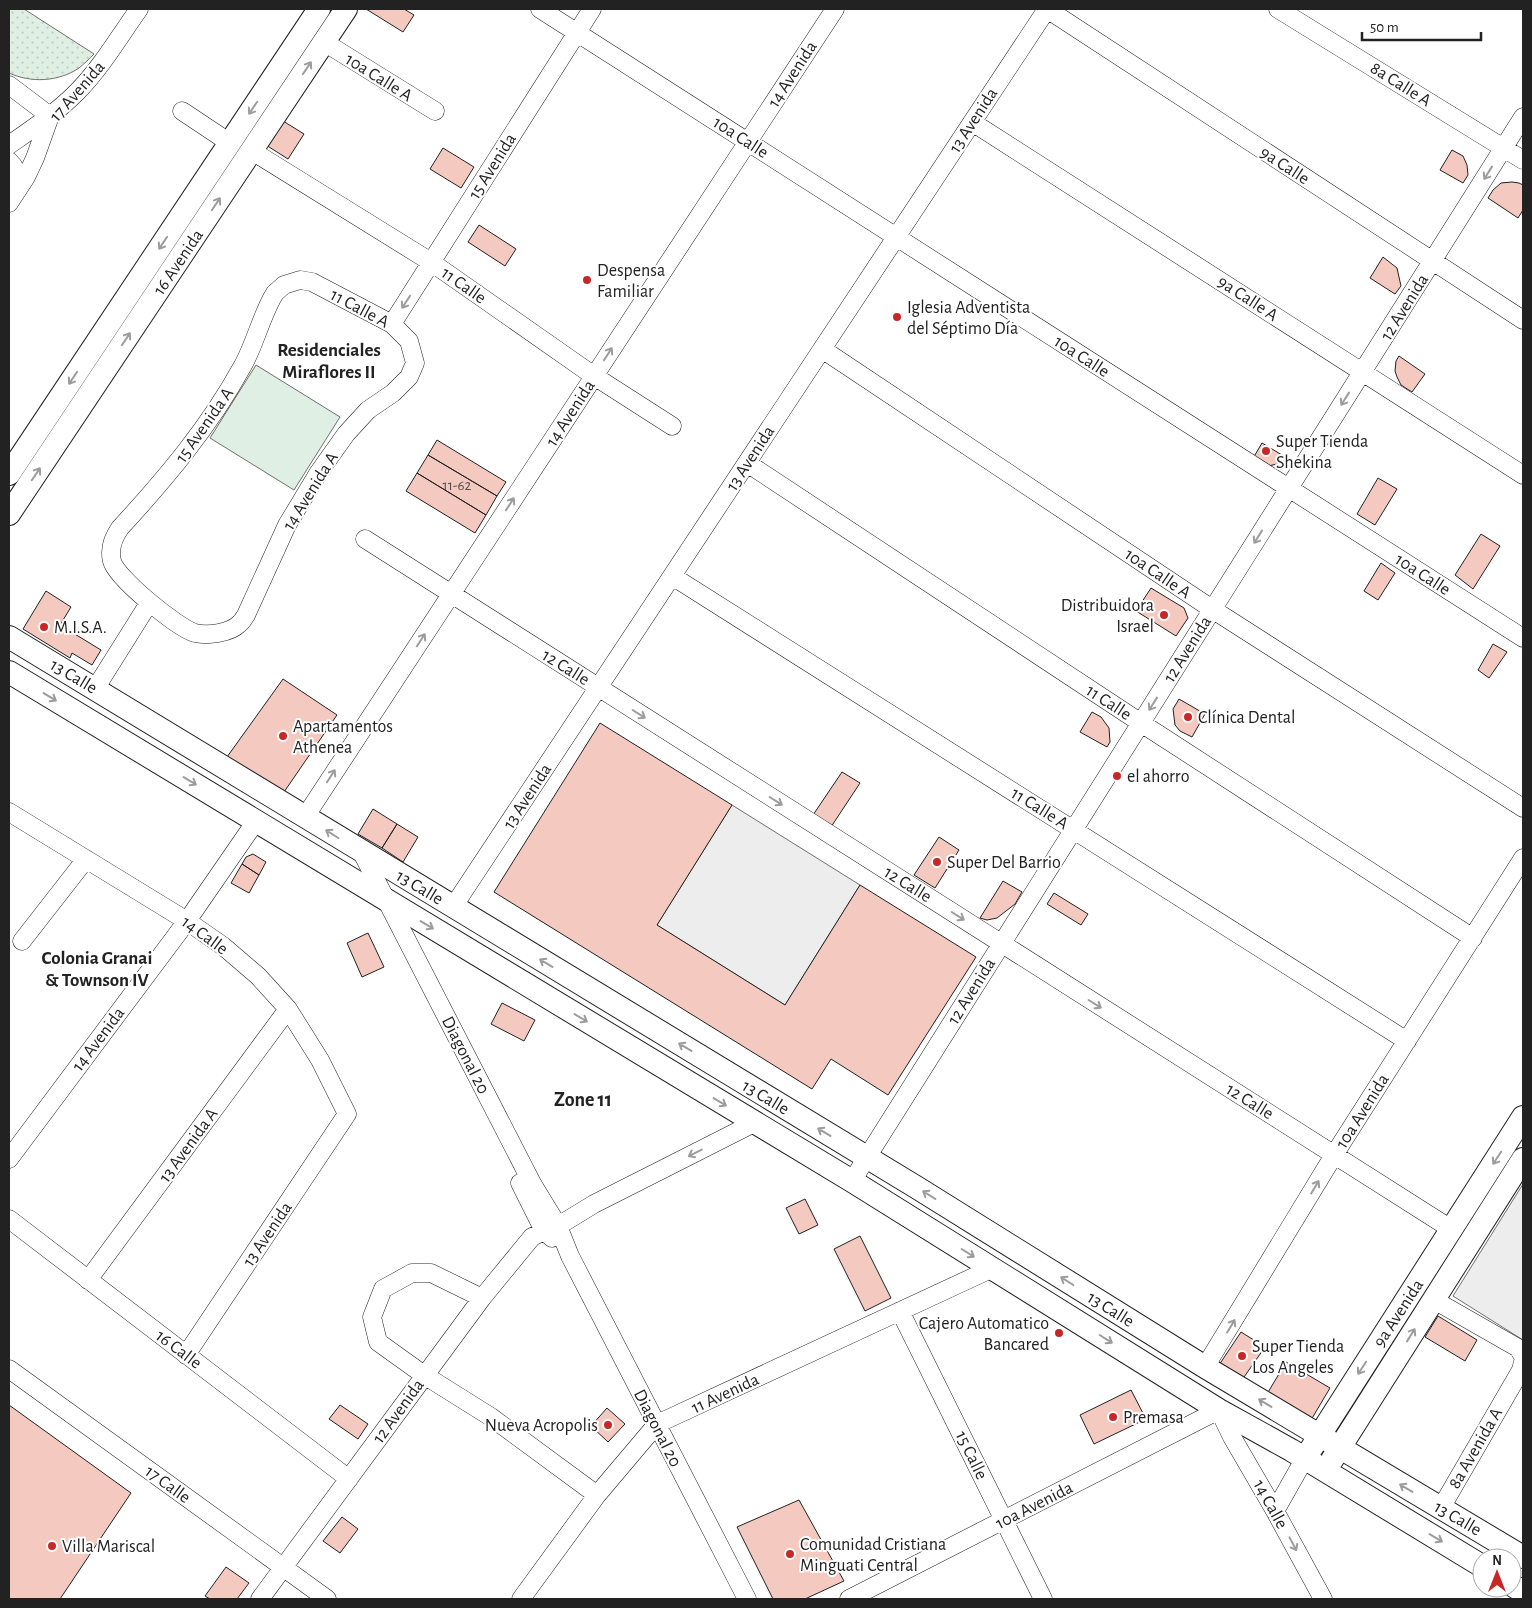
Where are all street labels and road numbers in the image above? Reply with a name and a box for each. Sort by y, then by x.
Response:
street label: 14 Avenida [765,38,821,111]
street label: 10a Calle A [342,50,416,106]
street label: 17 Avenida [47,58,109,125]
street label: 8a Calle A [1367,59,1435,111]
street label: 13 Avenida [946,85,1001,156]
street label: 10a Calle [710,113,771,162]
street label: 15 Avenida [466,131,520,203]
street label: 9a Calle [1257,143,1312,188]
street label: 16 Avenida [150,227,207,299]
street label: 11 Calle [438,264,489,308]
street label: 12 Avenida [1378,271,1432,344]
street label: 9a Calle A [1214,273,1281,325]
street label: 11 Calle A [327,286,392,332]
street label: 10a Calle [1051,332,1112,381]
street label: 14 Avenida [543,377,599,450]
street label: 15 Avenida A [172,384,237,466]
street label: 13 Avenida [723,423,778,494]
street label: 14 Avenida A [280,449,342,534]
street label: 10a Calle A [1121,545,1194,603]
street label: 10a Calle [1392,550,1453,599]
street label: 12 Avenida [1161,613,1215,686]
street label: 12 Calle [539,646,592,689]
street label: 13 Calle [47,656,100,698]
street label: 11 Calle [1082,682,1134,724]
street label: 13 Avenida [500,761,555,832]
street label: 11 Calle A [1008,784,1072,834]
street label: 12 Calle [881,863,934,906]
street label: 13 Calle [393,867,446,909]
street label: 14 Calle [178,913,231,959]
street label: 12 Avenida [945,955,999,1028]
street label: 14 Avenida [69,1004,129,1075]
street label: Diagonal 20 [438,1014,492,1097]
street label: 10a Avenida [1333,1071,1393,1152]
street label: 13 Calle [739,1077,792,1119]
street label: 12 Calle [1223,1080,1276,1123]
street label: 13 Avenida A [156,1105,222,1186]
street label: 13 Avenida [240,1199,296,1270]
street label: 9a Avenida [1370,1276,1427,1351]
street label: 13 Calle [1084,1289,1137,1331]
street label: 16 Calle [152,1327,205,1373]
street label: 11 Avenida [689,1370,762,1417]
street label: 12 Avenida [370,1376,428,1447]
street label: Diagonal 20 [630,1387,684,1470]
street label: 8a Avenida A [1446,1404,1507,1492]
street label: 15 Calle [952,1428,990,1483]
street label: 17 Calle [141,1462,194,1507]
street label: 14 Calle [1249,1477,1291,1532]
street label: 10a Avenida [993,1479,1076,1533]
street label: 13 Calle [1431,1498,1484,1540]

